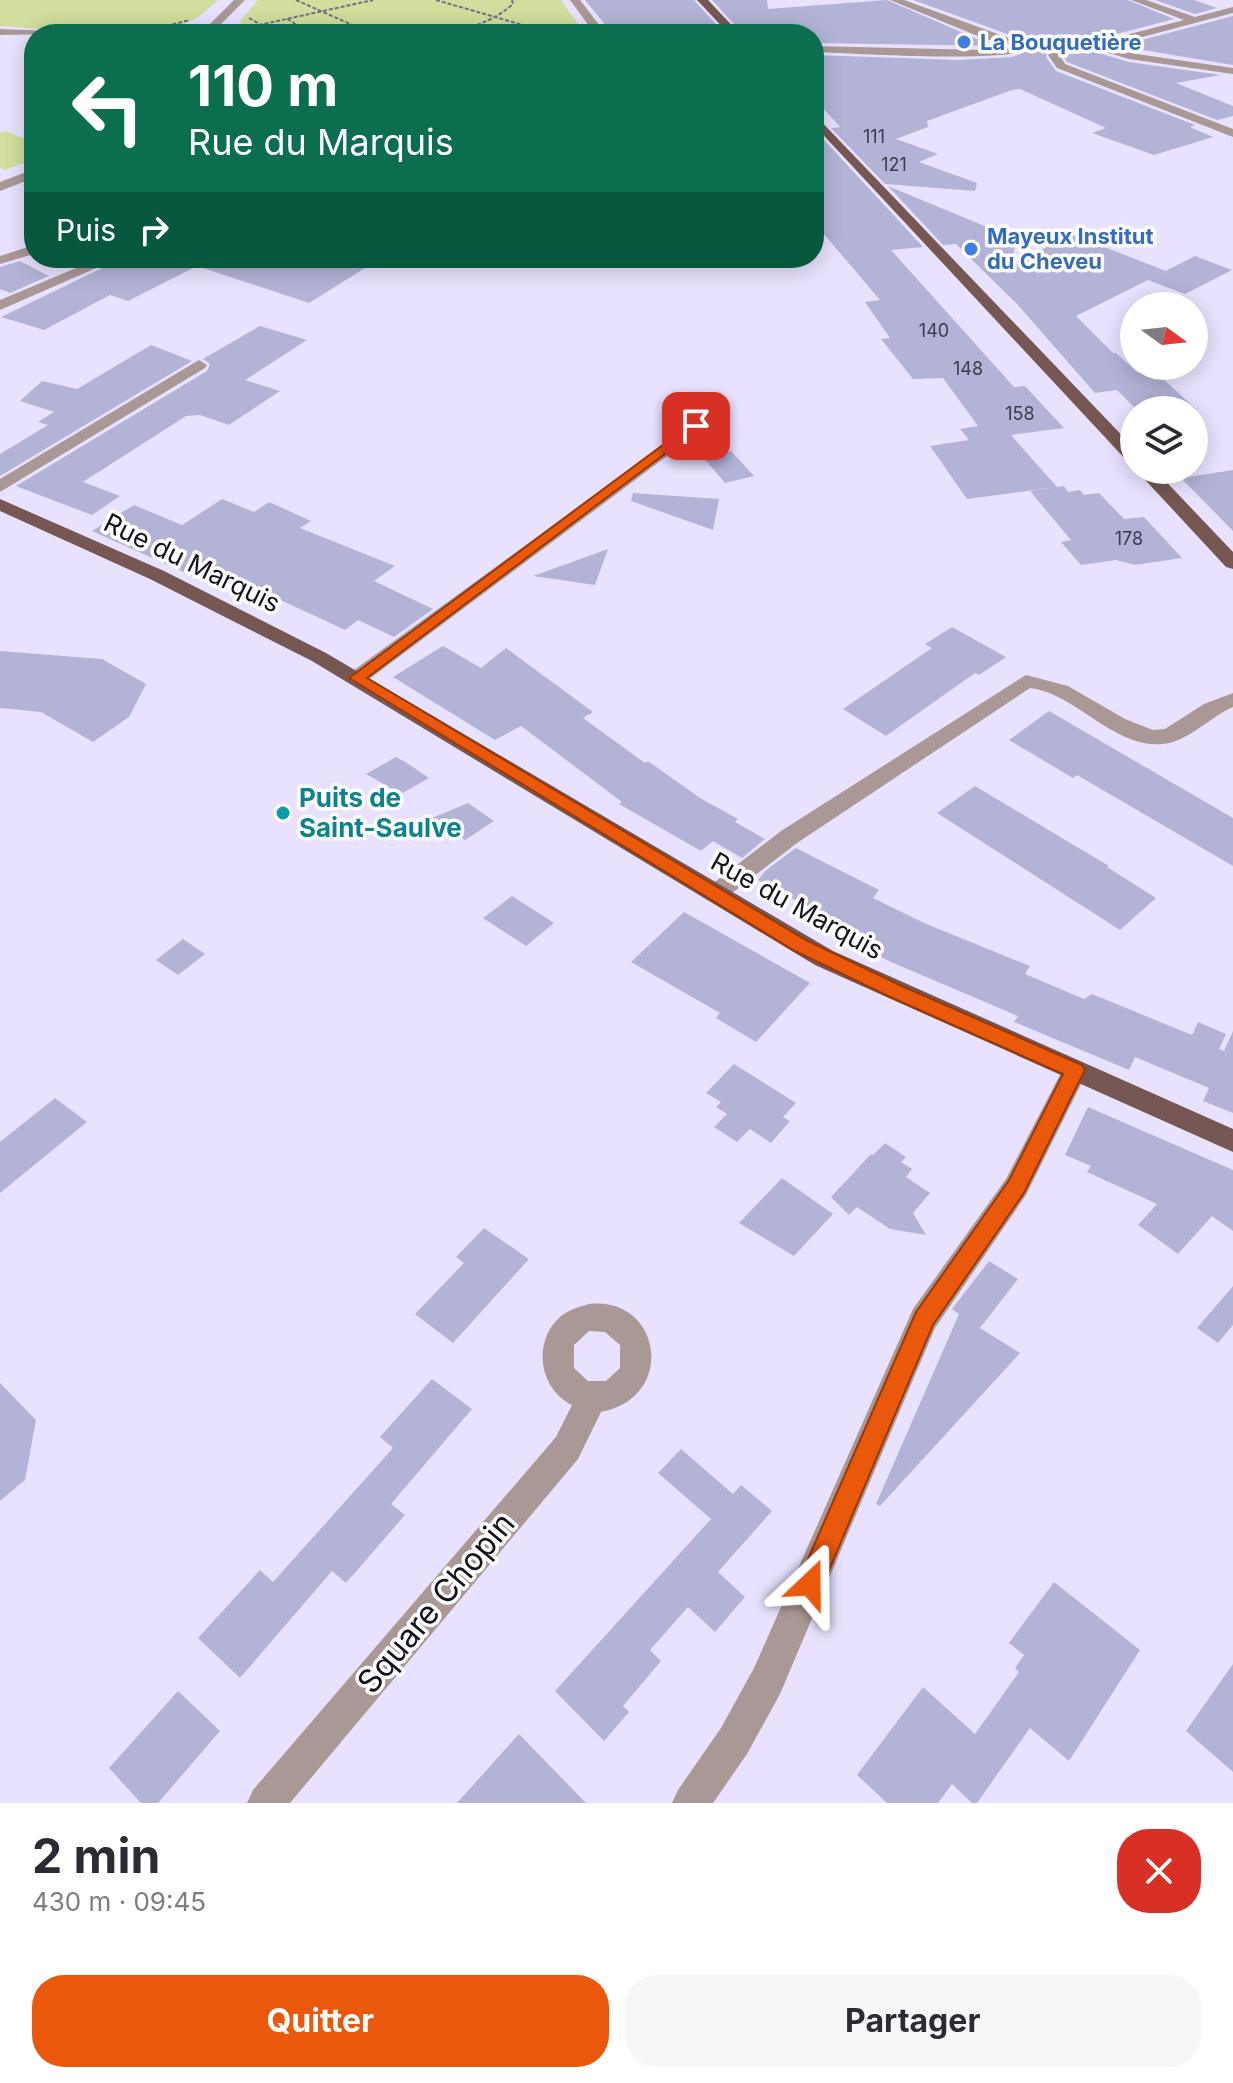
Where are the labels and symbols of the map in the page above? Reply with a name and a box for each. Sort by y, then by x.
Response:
place label: La Bouquetière [980,29,1142,55]
marker: La Bouquetière [955,33,973,51]
house number: 111 [863,126,885,147]
house number: 121 [881,154,907,175]
place label: Mayeux Institut du Cheveu [987,223,1154,274]
marker: Mayeux Institut du Cheveu [962,240,980,258]
north arrow [1120,292,1208,380]
house number: 140 [919,320,949,341]
house number: 148 [953,358,983,379]
pin [662,392,730,460]
house number: 158 [1005,403,1035,424]
street label: Rue du Marquis [99,507,285,619]
house number: 178 [1115,528,1143,549]
place label: Puits de Saint-Saulve [299,782,462,843]
marker: Puits de Saint-Saulve [274,804,292,822]
street label: Rue du Marquis [706,845,889,966]
street label: Square Chopin [349,1504,523,1701]
position arrow [768,1542,852,1626]

